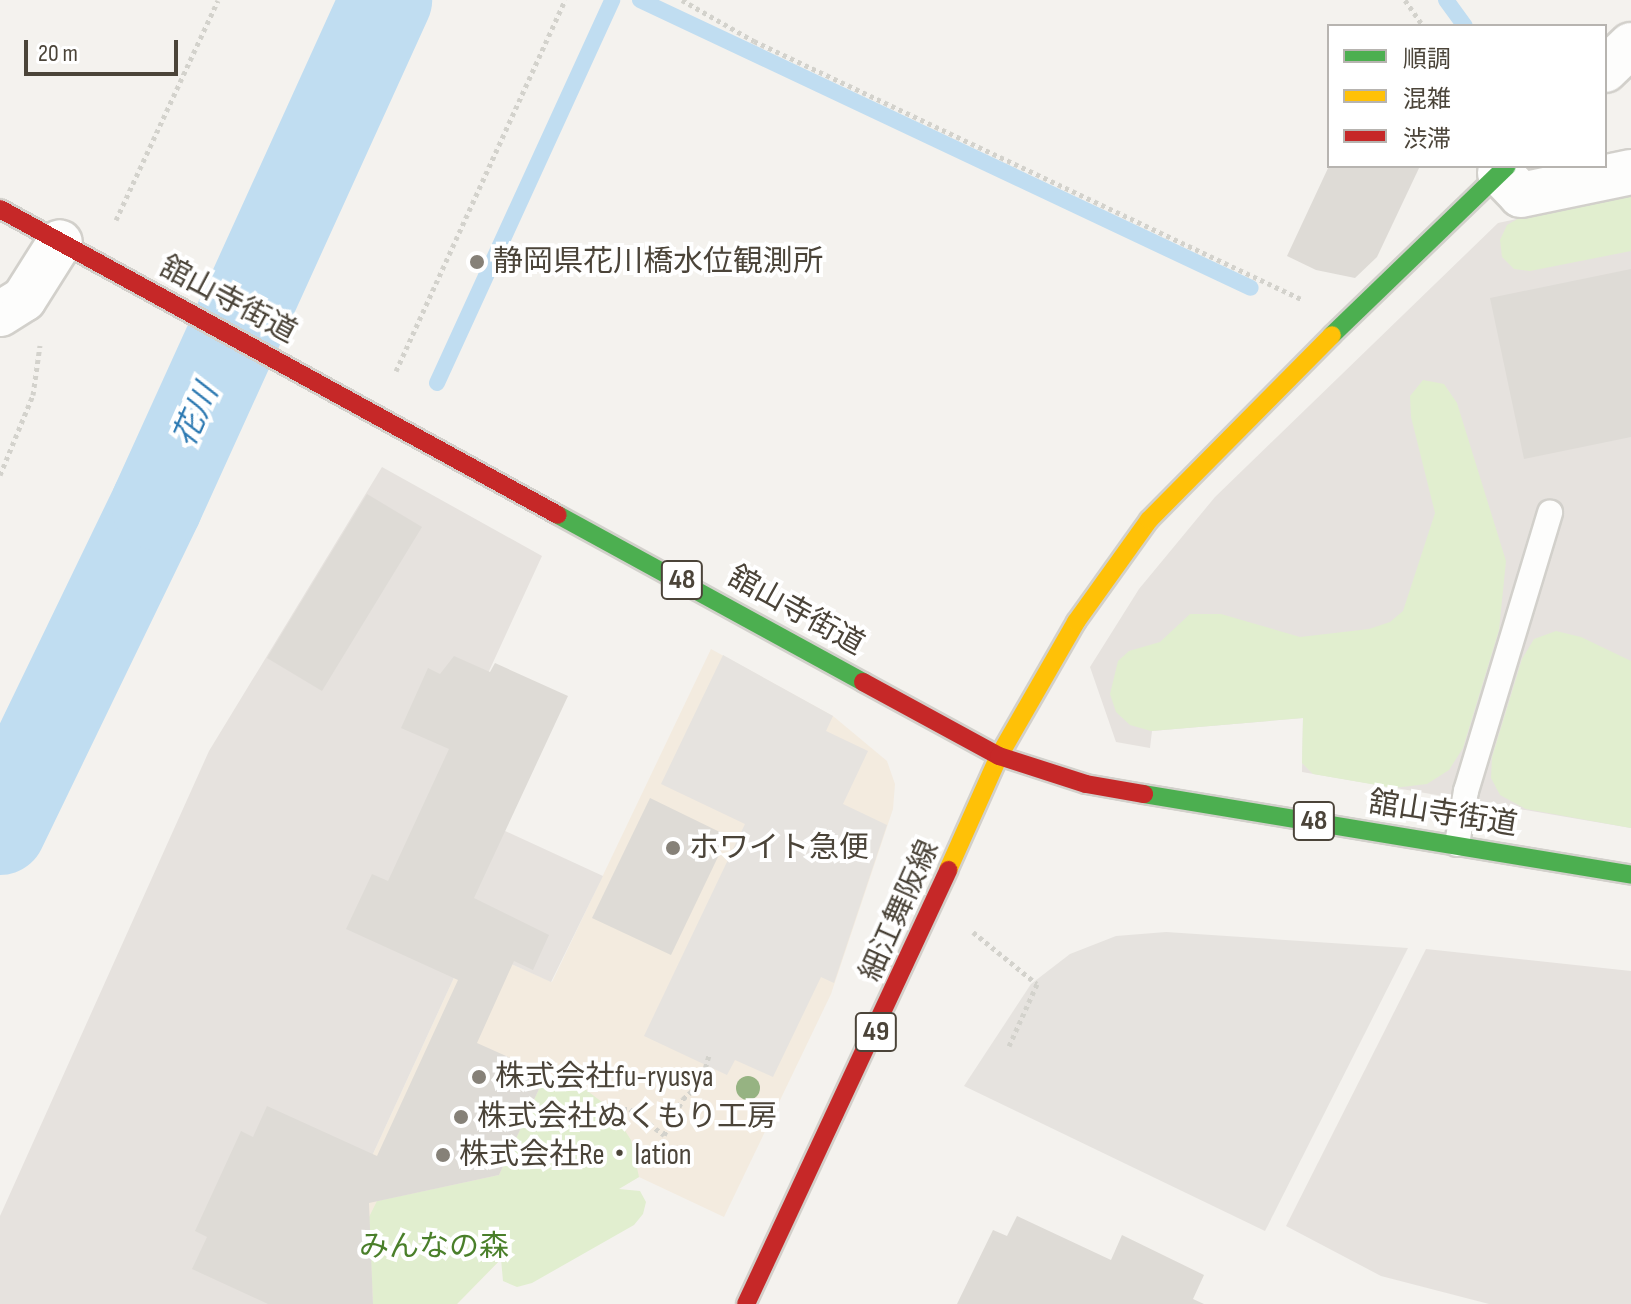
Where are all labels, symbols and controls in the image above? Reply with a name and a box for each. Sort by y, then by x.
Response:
scale bar [28,24,182,74]
legend [1327,24,1607,168]
text: 20 m [38,39,78,68]
text: 順調 [1403,45,1451,74]
text: 混雑 [1403,85,1451,114]
text: 渋滞 [1403,125,1451,154]
place label: 静岡県花川橋水位観測所 [493,244,823,280]
street label: 舘山寺街道 [153,249,303,351]
marker: 静岡県花川橋水位観測所 [468,253,486,271]
water label: 花川 [166,379,228,453]
road number: 48 [660,556,704,604]
street label: 舘山寺街道 [722,559,870,663]
street label: 舘山寺街道 [1366,784,1520,844]
road number: 48 [1292,797,1336,845]
place label: ホワイト急便 [689,830,869,866]
street label: 細江舞阪線 [853,835,947,987]
marker: ホワイト急便 [664,839,682,857]
road number: 49 [854,1008,898,1056]
place label: 株式会社fu-ryusya [495,1059,714,1095]
marker: 株式会社fu-ryusya [470,1068,488,1086]
place label: 株式会社ぬくもり工房 [477,1099,777,1135]
marker: 株式会社ぬくもり工房 [452,1108,470,1126]
place label: 株式会社Re・lation [459,1137,692,1173]
marker: 株式会社Re・lation [434,1146,452,1164]
park label: みんなの森 [359,1229,509,1265]

